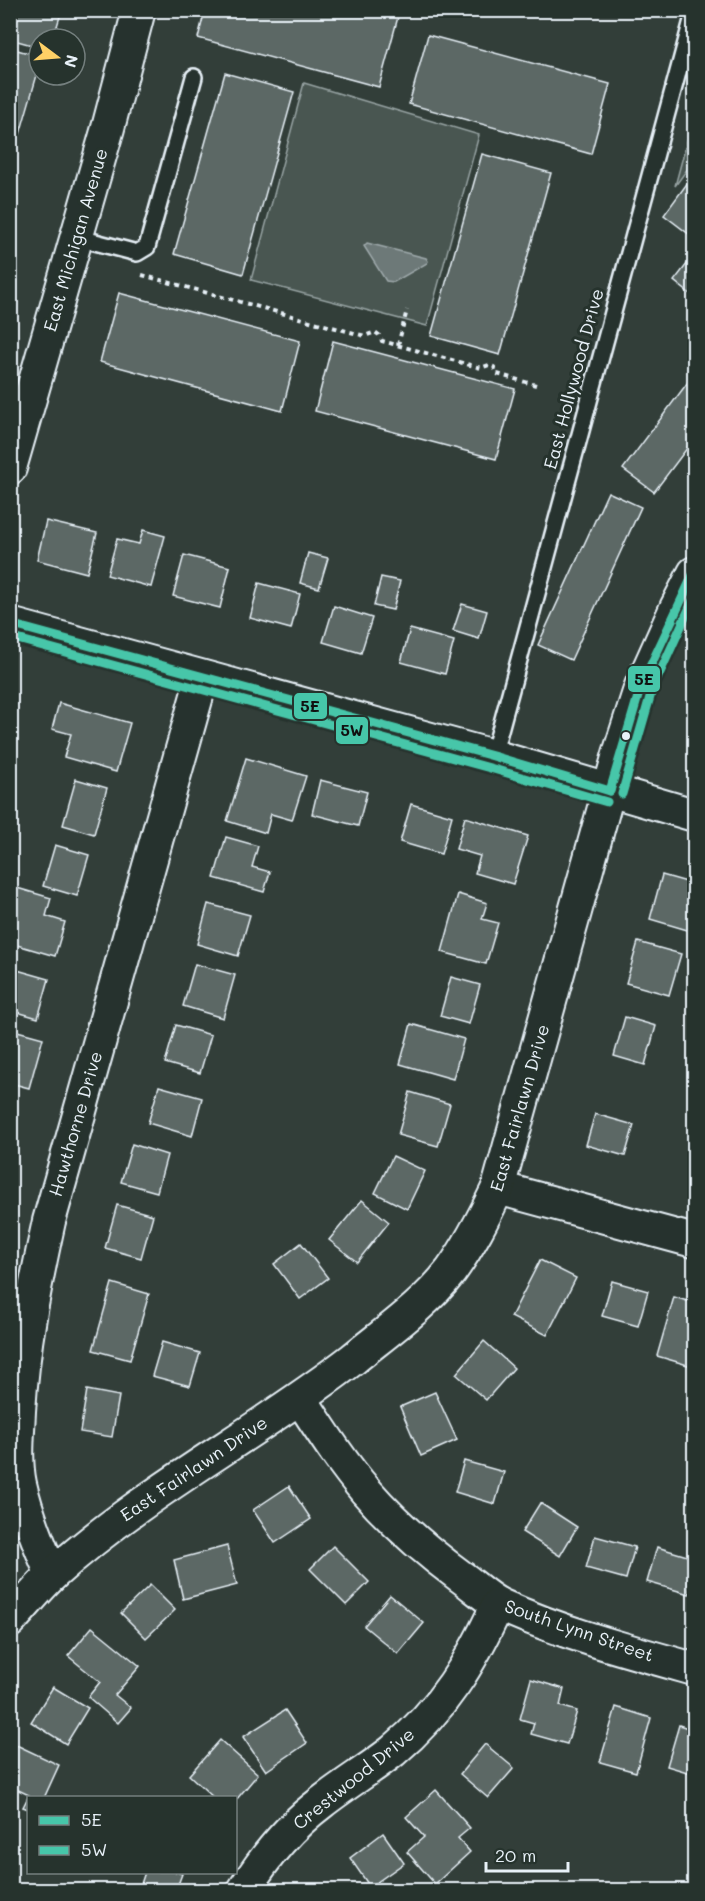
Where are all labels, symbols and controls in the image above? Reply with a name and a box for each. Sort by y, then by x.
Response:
north arrow [27,27,87,87]
text: N [60,53,84,70]
street label: East Michigan Avenue [37,145,113,334]
street label: East Hollywood Drive [537,286,609,472]
line badge: 5E [627,665,661,693]
text: 5E [634,668,654,689]
line badge: 5E [293,692,328,720]
text: 5E [300,695,320,716]
line badge: 5W [335,716,369,745]
text: 5W [341,719,363,740]
unlabelled marker [620,730,632,742]
street label: East Fairlawn Drive [484,1021,554,1194]
street label: Hawthorne Drive [43,1048,107,1199]
street label: East Fairlawn Drive [115,1410,272,1526]
street label: South Lynn Street [501,1593,657,1667]
street label: Crestwood Drive [288,1722,419,1835]
legend [27,1796,237,1874]
text: 5E [81,1807,102,1831]
scale bar [486,1835,568,1873]
text: 5W [81,1837,107,1861]
text: 20 m [495,1843,536,1867]

